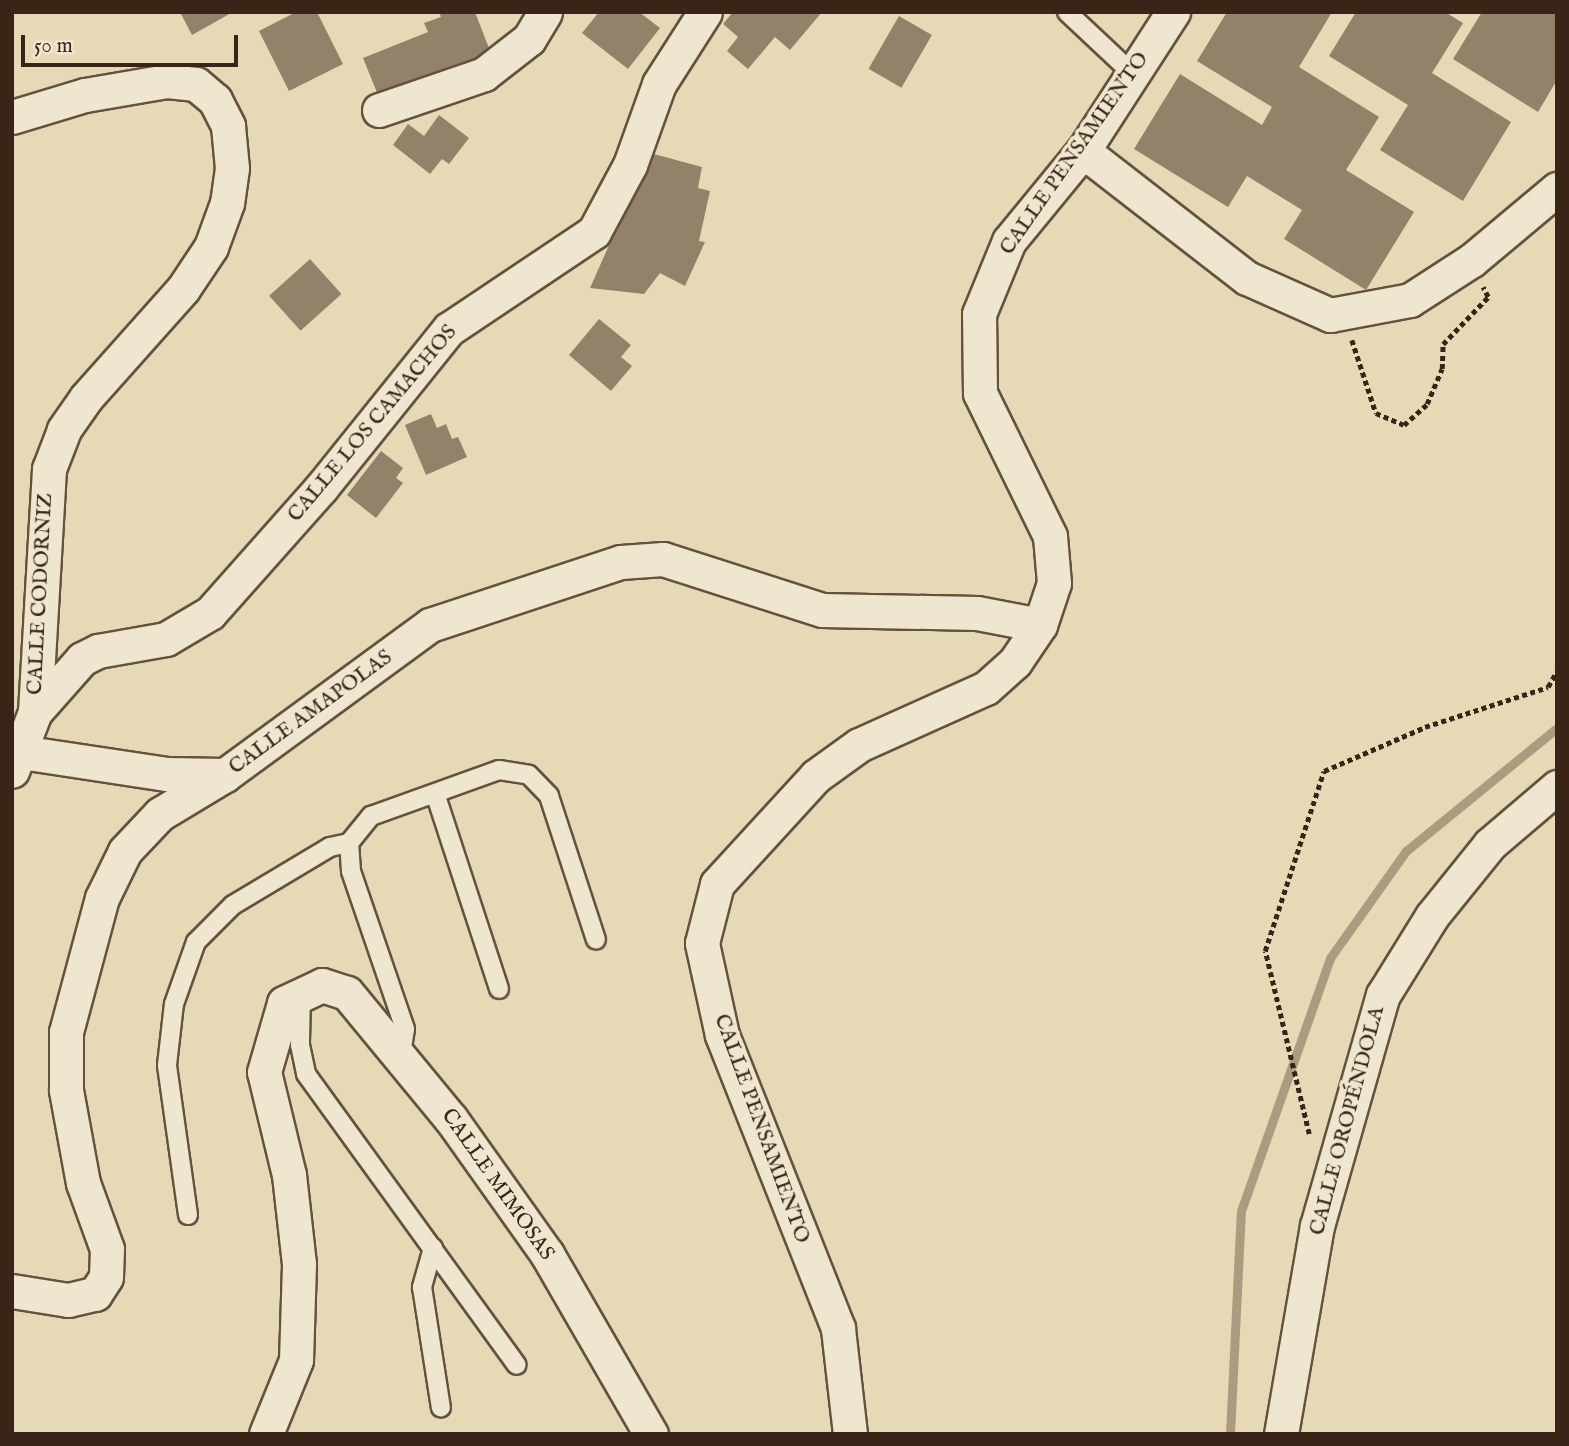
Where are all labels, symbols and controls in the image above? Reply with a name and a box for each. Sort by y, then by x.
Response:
scale bar [24,21,242,65]
text: 50 m [34,33,73,60]
street label: CALLE PENSAMIENTO [995,48,1155,260]
street label: CALLE LOS CAMACHOS [283,320,463,528]
street label: CALLE CODORNIZ [23,492,59,696]
street label: CALLE AMAPOLAS [225,645,397,781]
street label: CALLE OROPÉNDOLA [1305,1004,1391,1238]
street label: CALLE PENSAMIENTO [708,1011,814,1247]
street label: CALLE MIMOSAS [435,1104,559,1266]

